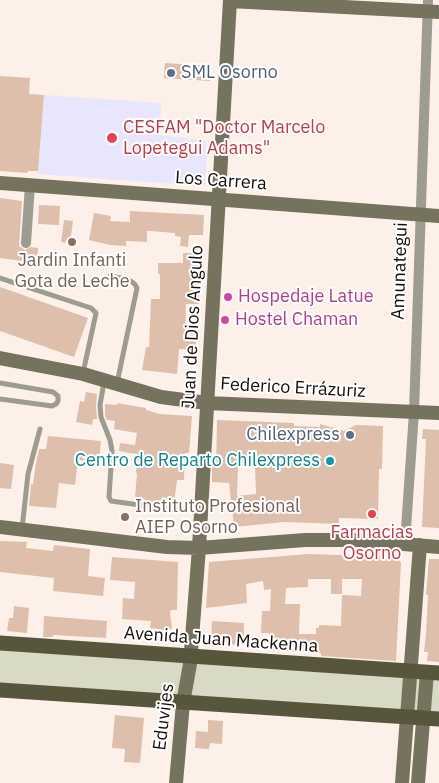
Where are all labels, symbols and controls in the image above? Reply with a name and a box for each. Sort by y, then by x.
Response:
place label: SML Osorno [181,62,278,84]
marker: SML Osorno [165,67,177,79]
place label: CESFAM "Doctor Marcelo Lopetegui Adams" [123,117,325,160]
marker: CESFAM "Doctor Marcelo Lopetegui Adams" [105,131,119,145]
street label: Los Carrera [174,167,268,195]
street label: Amunategui [388,222,412,320]
marker: Jardin Infanti Gota de Leche [66,236,78,248]
street label: Juan de Dios Angulo [178,244,208,410]
place label: Jardin Infanti Gota de Leche [14,250,130,292]
place label: Hospedaje Latue [238,286,374,308]
marker: Hospedaje Latue [222,291,234,303]
place label: Hostel Chaman [235,309,358,331]
marker: Hostel Chaman [219,314,231,326]
street label: Federico Errázuriz [220,373,366,403]
place label: Chilexpress [246,424,340,446]
marker: Chilexpress [344,429,356,441]
place label: Centro de Reparto Chilexpress [75,450,320,472]
marker: Centro de Reparto Chilexpress [324,455,336,467]
place label: Instituto Profesional AIEP Osorno [135,496,300,538]
marker: Farmacias Osorno [366,508,378,520]
marker: Instituto Profesional AIEP Osorno [119,511,131,523]
place label: Farmacias Osorno [331,522,413,564]
street label: Avenida Juan Mackenna [123,622,319,658]
street label: Eduvijes [149,682,179,752]

